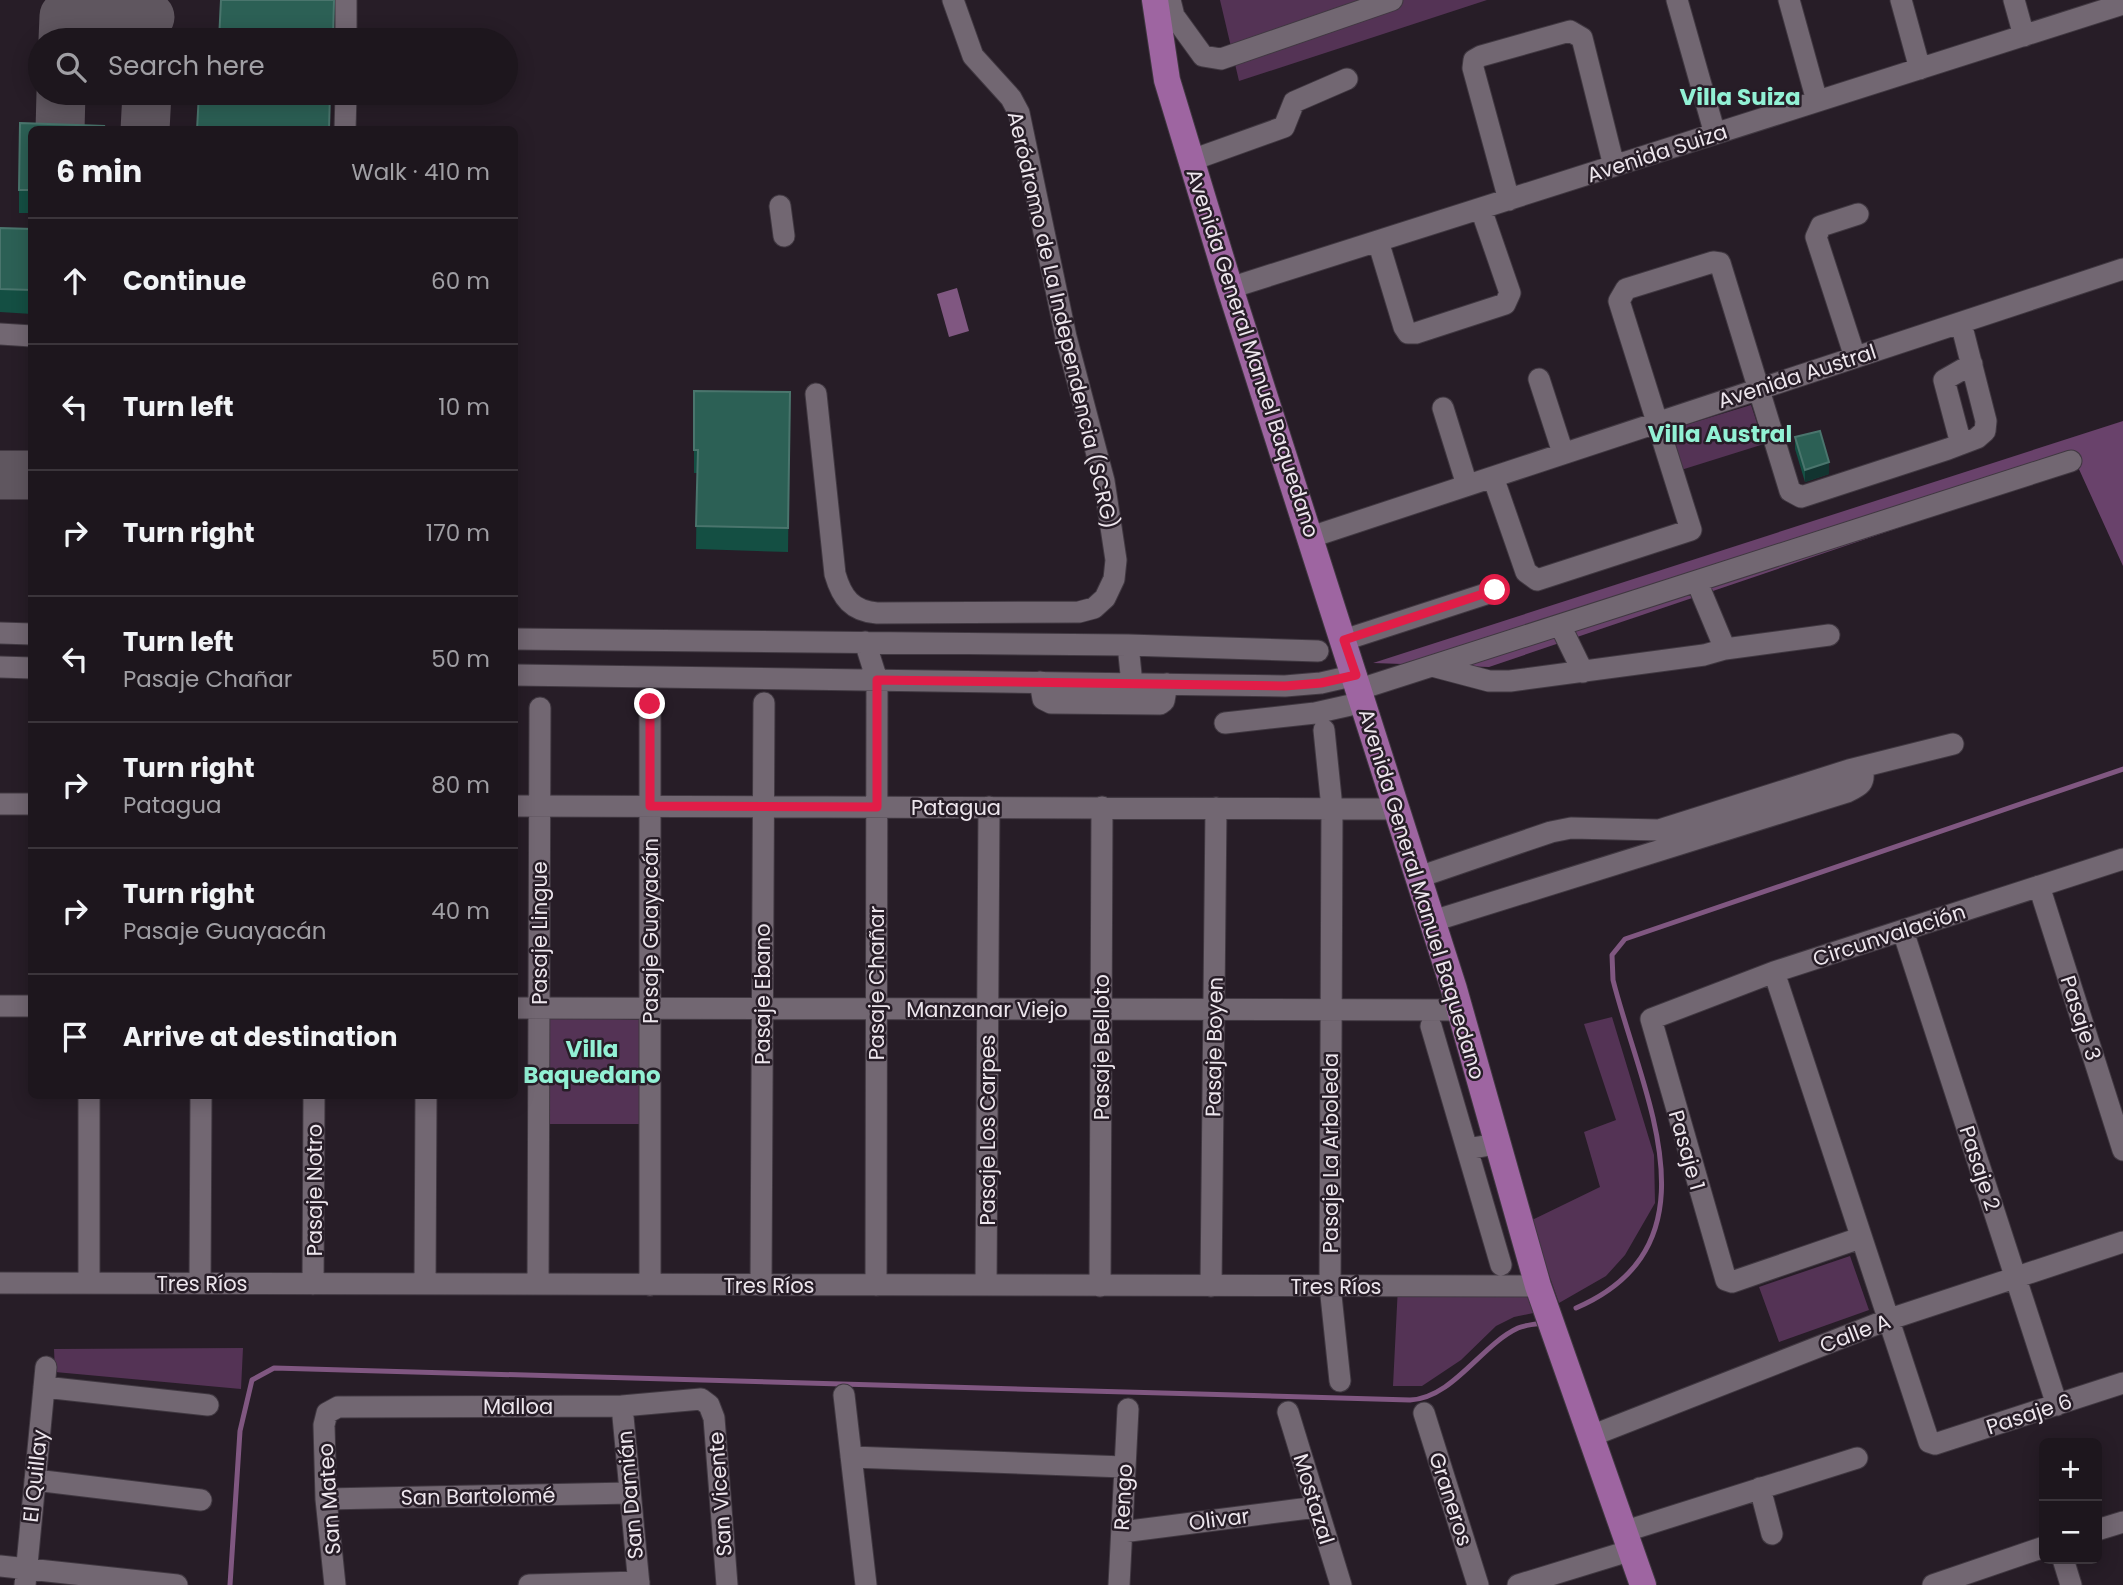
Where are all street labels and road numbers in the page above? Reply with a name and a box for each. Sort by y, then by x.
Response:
street label: Aeródromo de La Independencia (SCRG) [1001,108,1125,532]
street label: Avenida Suiza [1583,117,1731,189]
street label: Avenida General Manuel Baquedano [1180,165,1326,541]
street label: Avenida Austral [1714,337,1880,415]
street label: Avenida General Manuel Baquedano [1352,705,1492,1083]
street label: Patagua [911,793,1001,822]
street label: Pasaje Guayacán [636,838,665,1024]
street label: Pasaje Lingue [525,861,554,1005]
street label: Circunvalación [1809,897,1969,973]
street label: Pasaje Chañar [862,906,891,1060]
street label: Pasaje Ebano [748,923,777,1065]
street label: Pasaje 3 [2054,972,2108,1064]
street label: Pasaje Belloto [1087,974,1116,1120]
street label: Pasaje Boyen [1198,977,1230,1117]
street label: Manzanar Viejo [906,995,1068,1024]
street label: Pasaje Los Carpes [973,1035,1002,1225]
street label: Pasaje La Arboleda [1316,1053,1345,1253]
street label: Pasaje 1 [1662,1107,1712,1193]
street label: Pasaje 2 [1953,1122,2007,1214]
street label: Pasaje Notro [300,1124,329,1256]
street label: Tres Ríos [156,1269,248,1298]
street label: Tres Ríos [723,1271,815,1300]
street label: Tres Ríos [1290,1272,1382,1301]
street label: Calle A [1815,1306,1895,1360]
street label: Pasaje 6 [1982,1387,2076,1441]
street label: Malloa [483,1392,553,1421]
street label: El Quillay [16,1428,54,1524]
street label: San Damián [610,1429,650,1561]
street label: San Vicente [701,1431,739,1557]
street label: San Mateo [311,1442,347,1556]
street label: Graneros [1422,1448,1480,1550]
street label: Mostazal [1287,1450,1341,1548]
street label: Rengo [1107,1463,1139,1531]
street label: San Bartolomé [400,1480,556,1512]
street label: Olivar [1187,1501,1251,1537]

